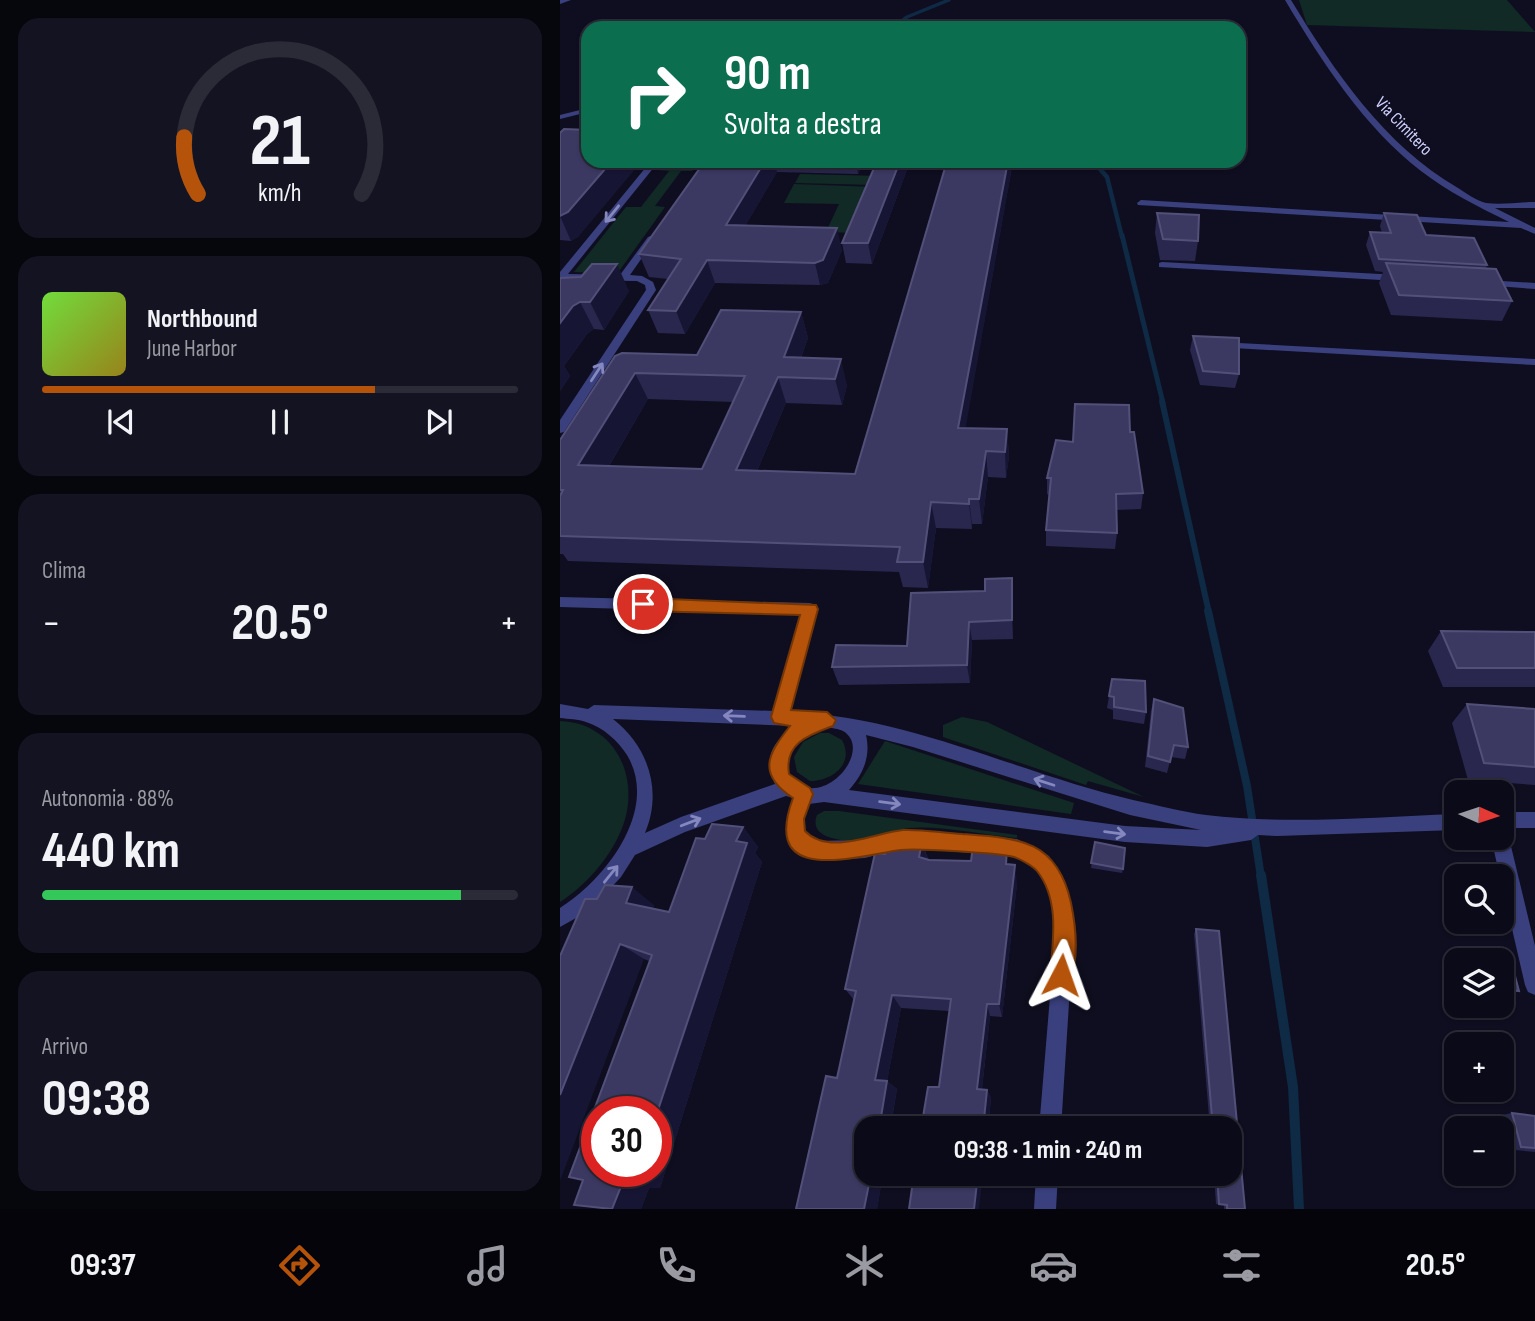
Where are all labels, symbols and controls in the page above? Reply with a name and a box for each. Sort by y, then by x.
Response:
text: 90 m [724,45,811,104]
icon: right [609,49,700,140]
street label: Via Cimitero [1371,93,1437,160]
text: 21 [250,98,310,186]
text: Svolta a destra [724,105,882,144]
text: km/h [258,178,302,209]
one-way arrow [604,205,620,223]
text: Northbound [147,304,258,335]
text: June Harbor [147,335,237,363]
one-way arrow [591,362,605,382]
icon: previous [102,403,140,441]
icon: pause [261,403,299,441]
icon: next [420,403,458,441]
text: Clima [42,557,86,585]
pin [613,574,673,634]
icon: arrive [624,585,662,623]
text: 20.5° [231,592,329,655]
text: − [42,601,61,646]
text: + [499,601,518,646]
one-way arrow [723,709,746,723]
one-way arrow [1034,775,1056,787]
north arrow [1444,780,1514,850]
map controls [1444,780,1514,1186]
text: Autonomia · 88% [42,785,174,813]
one-way arrow [878,796,901,809]
one-way arrow [680,815,702,827]
text: 440 km [42,820,180,883]
one-way arrow [1104,826,1126,839]
button: search [1444,864,1514,934]
one-way arrow [603,865,619,883]
position arrow [1024,938,1098,1012]
button: layers [1444,948,1514,1018]
button: + [1444,1032,1514,1102]
text: Arrivo [42,1033,88,1061]
text: 09:38 [42,1068,151,1131]
speed limit sign: 30 [581,1096,672,1187]
button: − [1444,1116,1514,1186]
text: 09:38 · 1 min · 240 m [954,1135,1142,1166]
icon: directions [275,1241,324,1290]
icon: music [463,1241,512,1290]
icon: phone [652,1241,701,1290]
icon: climate [840,1241,889,1290]
icon: car [1029,1241,1078,1290]
icon: filters [1217,1241,1266,1290]
text: 09:37 [70,1246,136,1285]
text: 20.5° [1405,1246,1465,1285]

